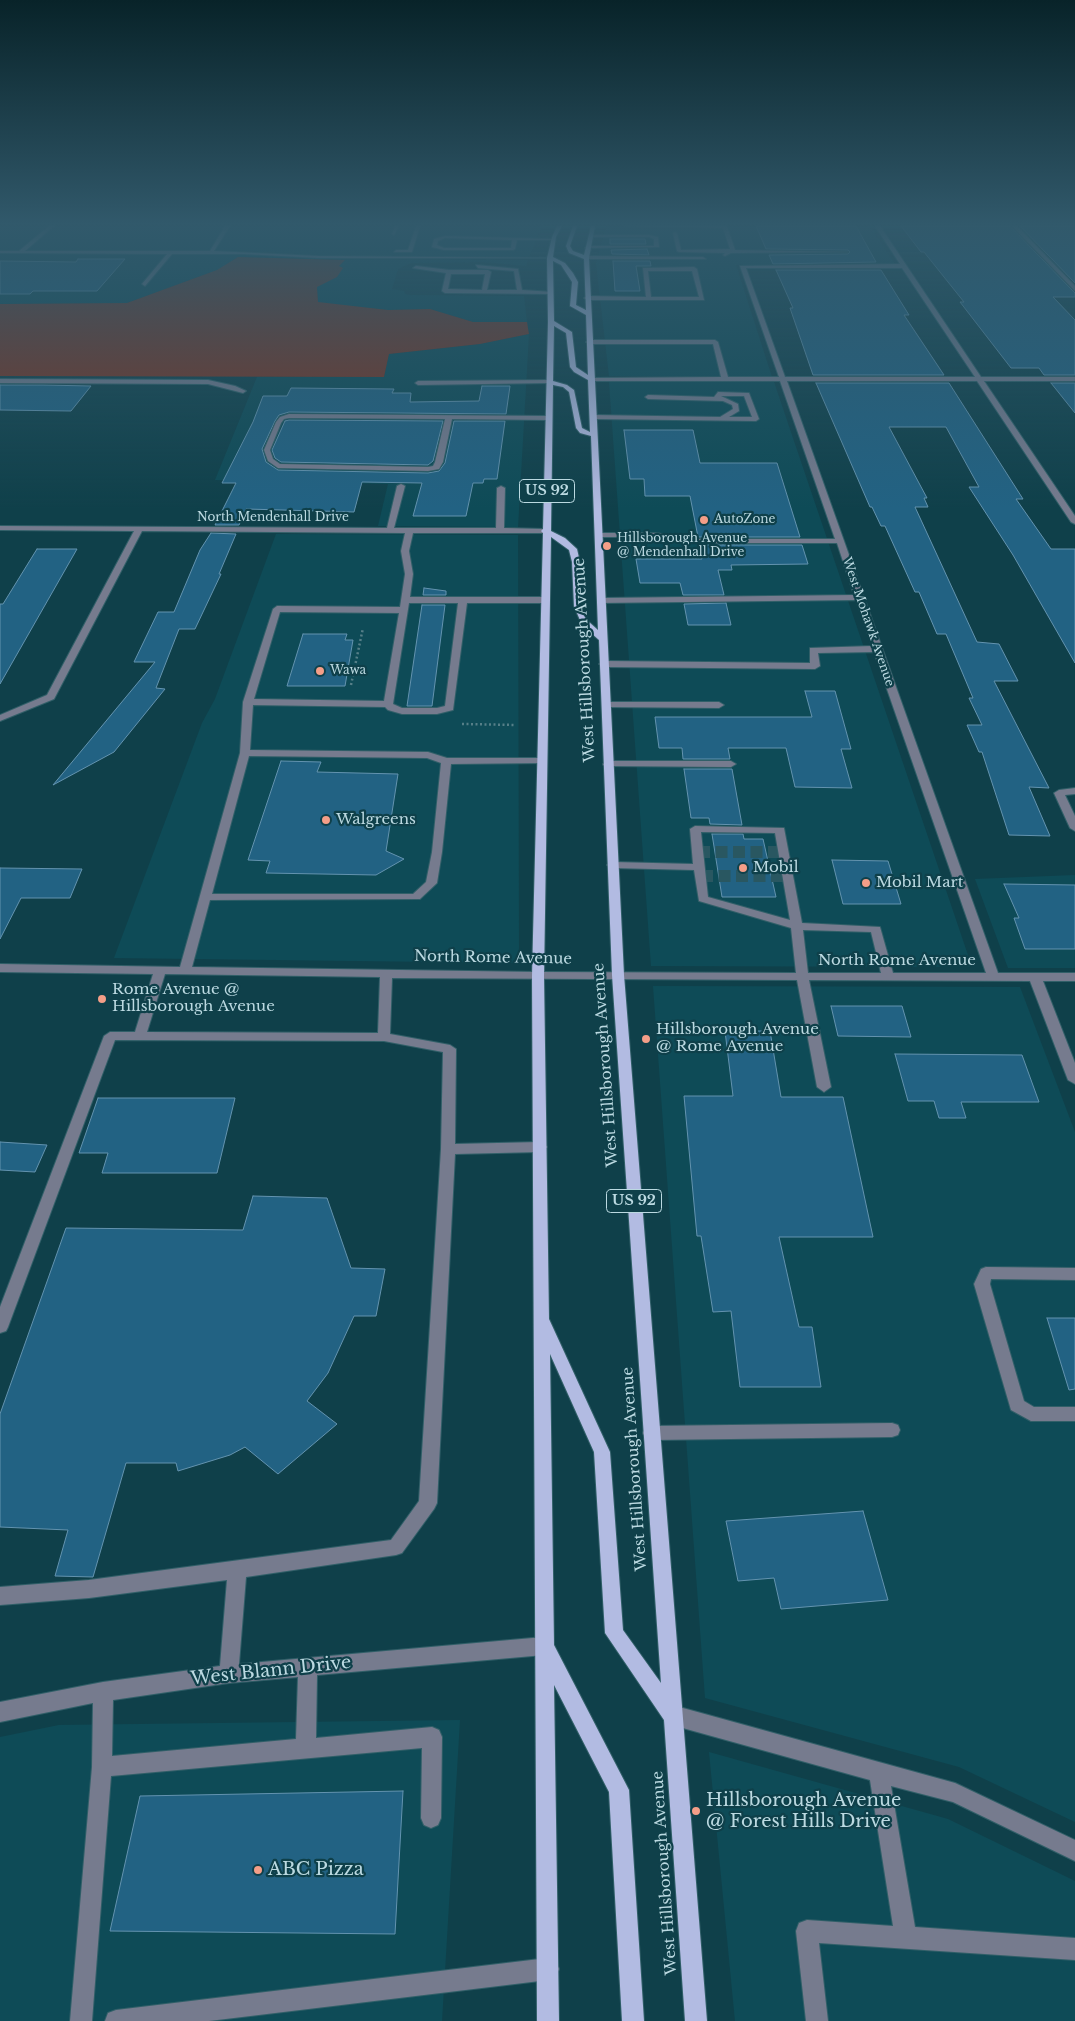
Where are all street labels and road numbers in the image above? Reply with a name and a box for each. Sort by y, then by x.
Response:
road number: US 92 [520,480,574,502]
street label: North Mendenhall Drive [197,511,349,525]
street label: West Mohawk Avenue [839,556,897,688]
street label: West Hillsborough Avenue [571,557,599,763]
street label: North Rome Avenue [414,948,572,968]
street label: North Rome Avenue [818,952,976,970]
street label: West Hillsborough Avenue [590,962,622,1168]
road number: US 92 [606,1190,662,1212]
street label: West Hillsborough Avenue [619,1366,651,1572]
street label: West Blann Drive [190,1652,352,1690]
street label: West Hillsborough Avenue [649,1770,681,1976]

